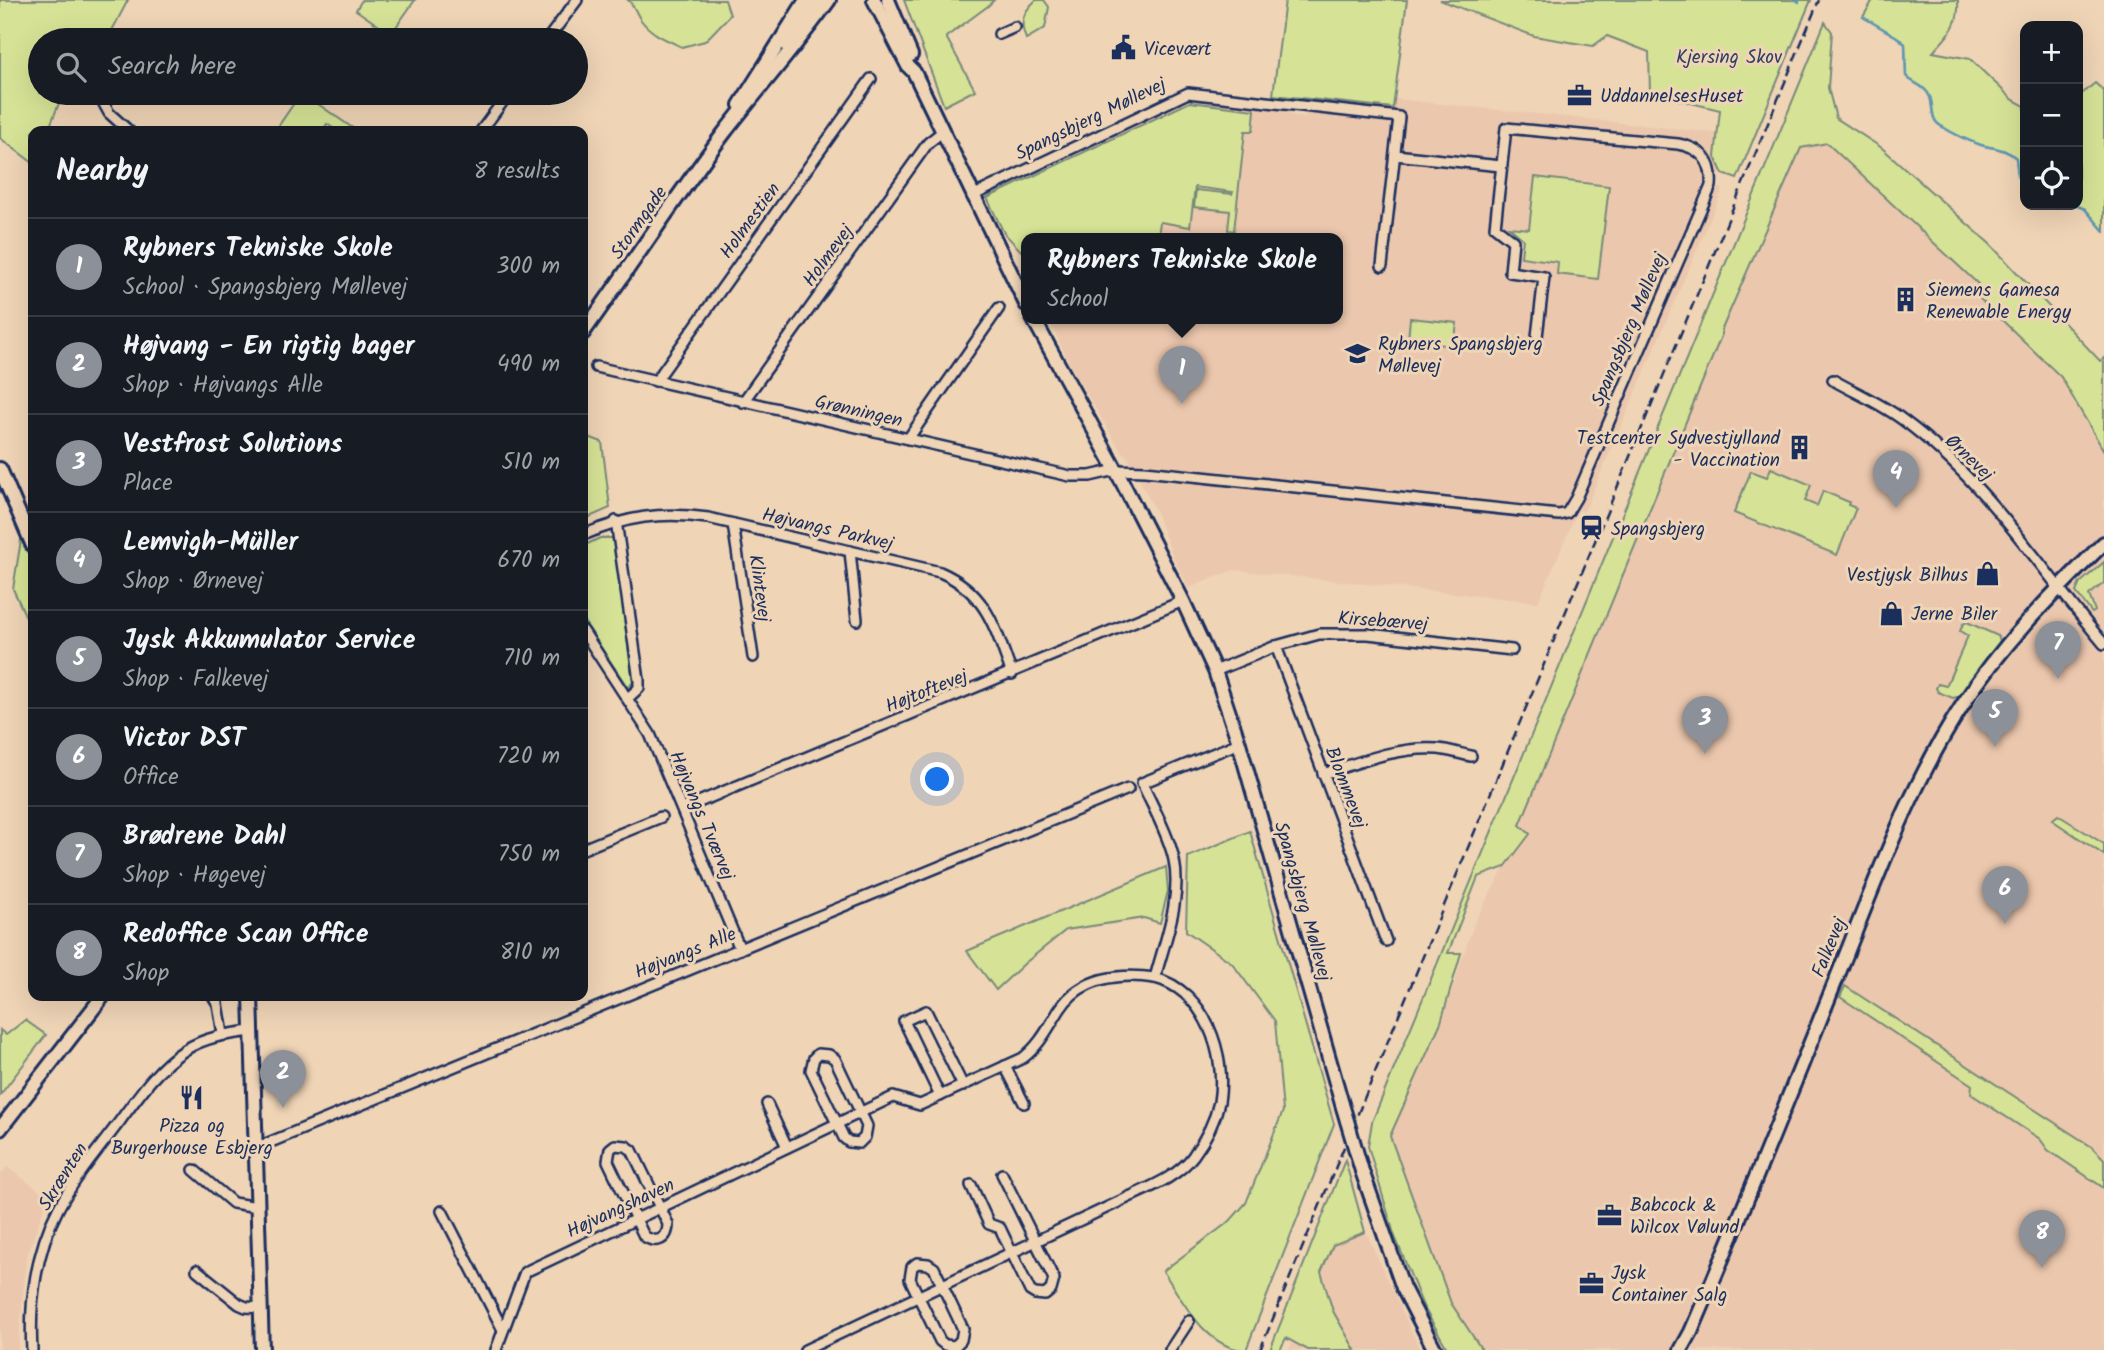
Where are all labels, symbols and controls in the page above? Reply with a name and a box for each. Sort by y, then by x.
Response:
map controls [2020,21,2083,210]
button: + [2020,21,2083,84]
search box [28,28,588,105]
public building icon: Vicevært [1110,34,1138,62]
place label: Vicevært [1144,35,1212,65]
park label: Kjersing Skov [1676,43,1783,73]
text: Search here [108,46,236,88]
icon: search [52,48,90,86]
street label: Spangsbjerg Møllevej [1010,70,1172,169]
office icon: UddannelsesHuset [1566,81,1594,109]
place label: UddannelsesHuset [1600,82,1744,112]
button: − [2020,84,2083,147]
button: locate [2020,147,2083,210]
text: Nearby [56,148,148,196]
text: 8 results [474,154,560,190]
street label: Holmestien [713,177,789,266]
street label: Stormgade [603,180,676,266]
street label: Holmevej [796,218,862,294]
text: Rybners Tekniske Skole [123,228,393,270]
popup [1021,233,1343,324]
text: Rybners Tekniske Skole [1047,240,1317,282]
street label: Spangsbjerg Møllevej [1584,247,1676,411]
text: 1 [76,249,82,285]
text: 300 m [496,249,560,285]
text: School · Spangsbjerg Møllevej [123,270,407,306]
place label: Siemens Gamesa Renewable Energy [1926,276,2072,328]
text: School [1047,282,1108,318]
building icon: Siemens Gamesa Renewable Energy [1892,286,1920,314]
text: Højvang - En rigtig bager [123,326,414,368]
place label: Rybners Spangsbjerg Møllevej [1378,330,1543,382]
school or university icon: Rybners Spangsbjerg Møllevej [1344,340,1372,368]
pin: 1 [1159,346,1205,404]
text: 2 [72,347,86,383]
text: 490 m [497,347,560,383]
text: Shop · Højvangs Alle [123,368,323,404]
street label: Grønningen [812,387,905,437]
text: Vestfrost Solutions [123,424,343,466]
place label: Testcenter Sydvestjylland - Vaccination [1577,424,1781,476]
street label: Ørnevej [1937,428,2001,490]
building icon: Testcenter Sydvestjylland - Vaccination [1786,434,1814,462]
text: 3 [73,445,85,481]
text: 510 m [501,445,560,481]
pin: 4 [1873,450,1919,508]
text: Place [123,466,173,502]
street label: Højvangs Parkvej [759,500,897,560]
station icon: Spangsbjerg [1577,514,1605,542]
place label: Spangsbjerg [1611,515,1705,545]
text: Lemvigh-Müller [123,522,298,564]
text: 4 [73,543,85,579]
text: 670 m [498,543,560,579]
street label: Klintevej [739,553,779,625]
shop icon: Vestjysk Bilhus [1974,560,2002,588]
place label: Vestjysk Bilhus [1847,561,1968,591]
text: Shop · Ørnevej [123,564,263,600]
shop icon: Jerne Biler [1877,599,1905,627]
place label: Jerne Biler [1911,600,1999,630]
street label: Kirsebærvej [1337,604,1430,640]
text: Jysk Akkumulator Service [123,620,415,662]
pin: 7 [2035,621,2081,679]
text: 5 [73,641,85,677]
text: 710 m [503,641,560,677]
street label: Højtoftevej [881,661,974,722]
text: Shop · Falkevej [123,662,268,698]
pin: 5 [1972,689,2018,747]
pin: 3 [1682,696,1728,754]
text: Victor DST [123,718,245,760]
text: 6 [73,739,85,775]
text: 720 m [497,739,560,775]
street label: Blommevej [1316,742,1375,834]
street label: Højvangs Tværvej [660,746,742,886]
text: Office [123,760,178,796]
your location [920,762,954,796]
text: Brødrene Dahl [123,816,286,858]
street label: Spangsbjerg Møllevej [1265,818,1339,986]
text: 7 [74,837,84,873]
text: 750 m [498,837,560,873]
text: Shop · Høgevej [123,858,266,894]
pin: 6 [1982,866,2028,924]
street label: Falkevej [1804,912,1856,982]
text: Redoffice Scan Office [123,914,368,956]
street label: Højvangs Alle [630,920,742,988]
text: 8 [72,935,86,971]
text: 810 m [500,935,560,971]
text: Shop [123,956,169,992]
pin: 2 [260,1050,306,1108]
restaurant icon: Pizza og Burgerhouse Esbjerg [178,1083,206,1111]
place label: Pizza og Burgerhouse Esbjerg [111,1112,273,1164]
street label: Skrænten [31,1137,96,1217]
street label: Højvangshaven [562,1171,680,1247]
place label: Babcock & Wilcox Vølund [1630,1191,1740,1243]
office icon: Babcock & Wilcox Vølund [1596,1201,1624,1229]
pin: 8 [2019,1210,2065,1268]
place label: Jysk Container Salg [1611,1259,1727,1311]
office icon: Jysk Container Salg [1577,1269,1605,1297]

